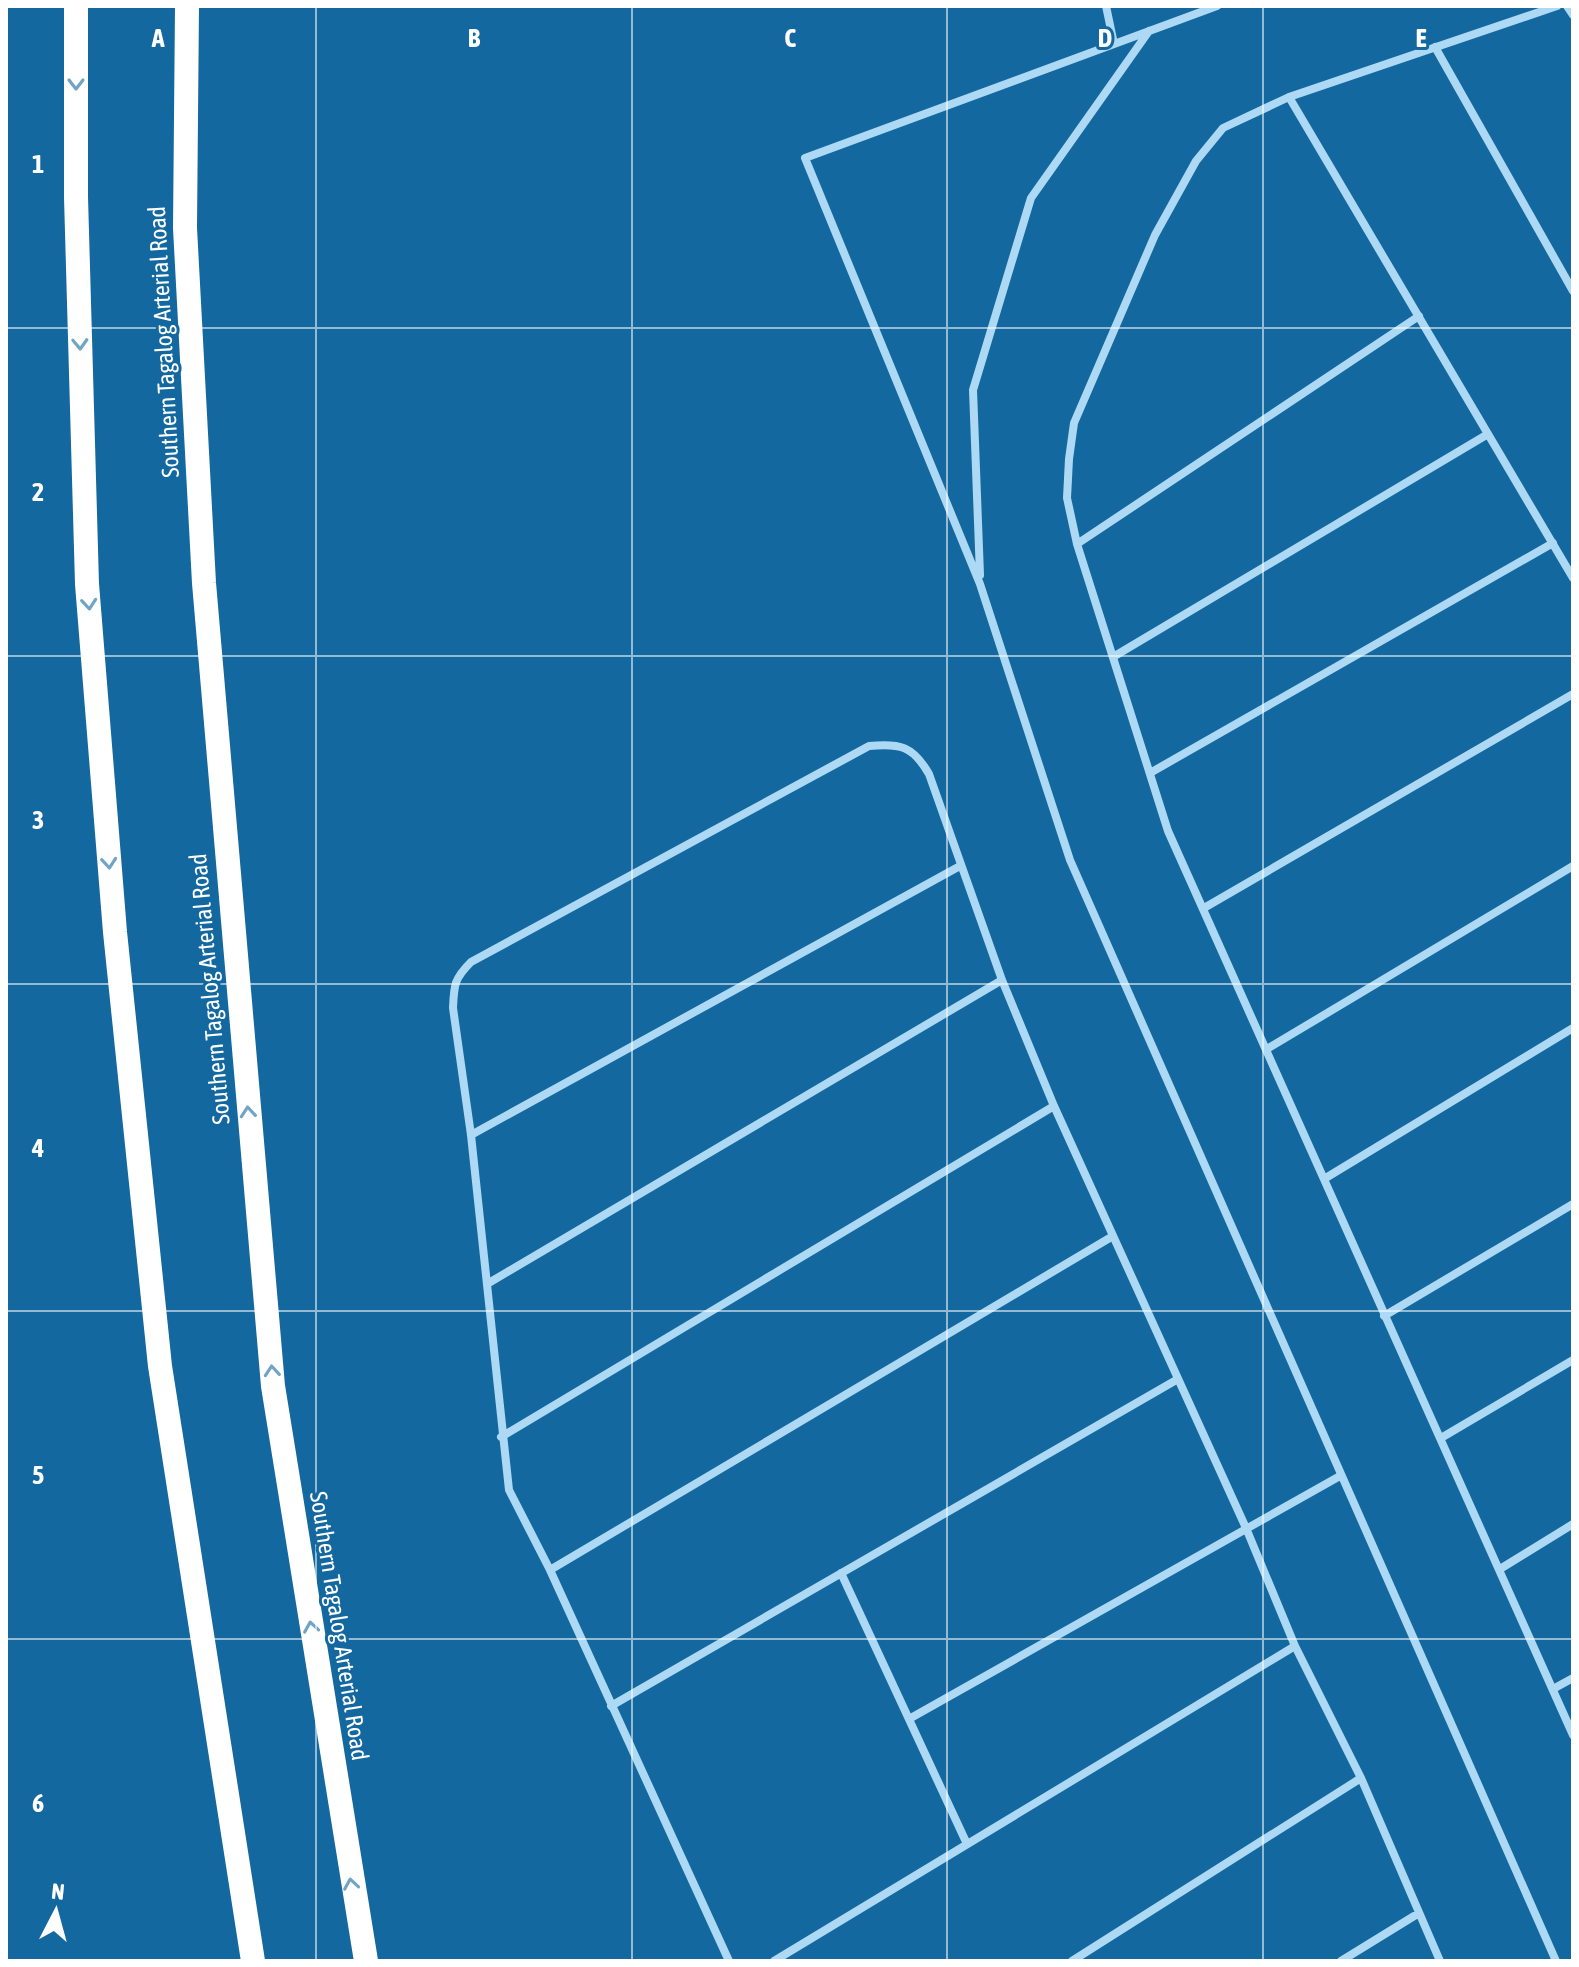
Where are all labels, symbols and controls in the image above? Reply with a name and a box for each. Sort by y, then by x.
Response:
text: A [151,23,165,53]
text: B [468,23,481,53]
text: C [784,23,796,53]
text: D [1098,23,1112,53]
text: E [1415,23,1427,53]
one-way arrow [67,78,85,91]
text: 1 [32,149,44,179]
street label: Southern Tagalog Arterial Road [143,206,184,478]
one-way arrow [72,338,89,351]
text: 2 [32,477,44,507]
one-way arrow [80,598,97,611]
text: 3 [32,805,44,835]
street label: Southern Tagalog Arterial Road [184,852,235,1126]
one-way arrow [101,857,118,870]
one-way arrow [240,1105,257,1118]
text: 4 [31,1133,44,1163]
one-way arrow [263,1364,280,1377]
text: 5 [32,1460,44,1490]
street label: Southern Tagalog Arterial Road [305,1490,374,1762]
one-way arrow [303,1621,320,1634]
text: 6 [32,1788,44,1818]
north arrow [16,1871,96,1951]
one-way arrow [344,1877,361,1891]
text: N [50,1878,66,1905]

